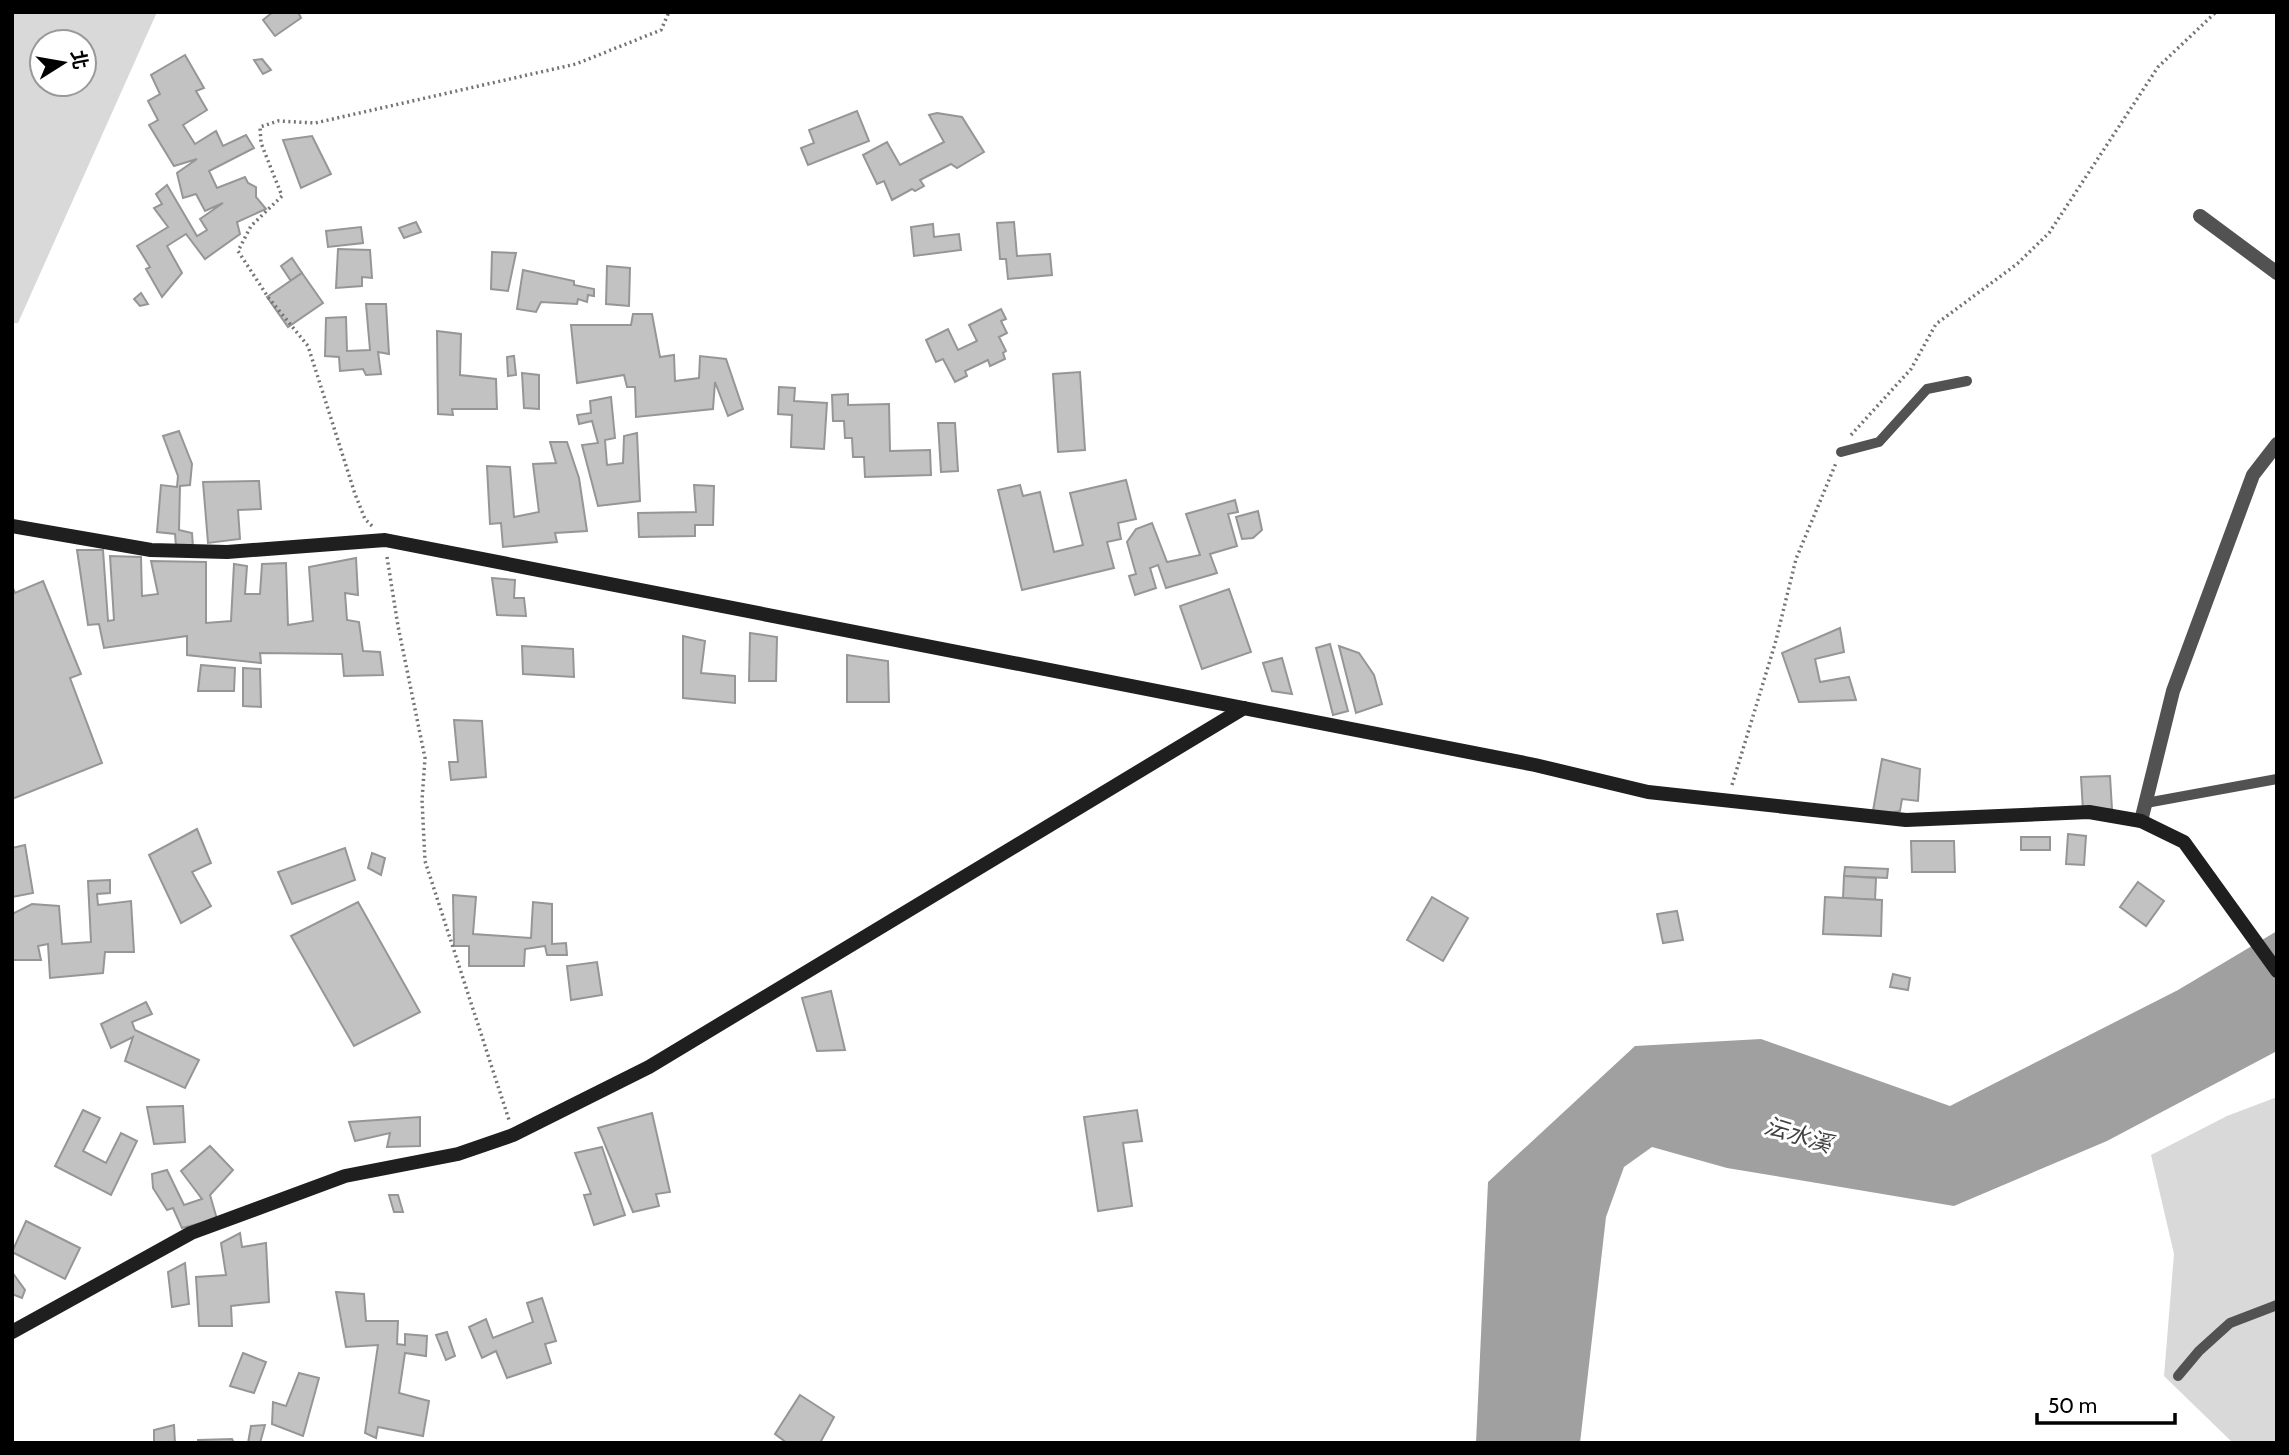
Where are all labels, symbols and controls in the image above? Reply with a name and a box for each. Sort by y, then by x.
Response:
north arrow [28,28,98,98]
text: 北 [66,48,92,71]
water label: 沄水溪 [1761,1112,1838,1159]
scale bar [2037,1382,2175,1426]
text: 50 m [2048,1393,2097,1418]

